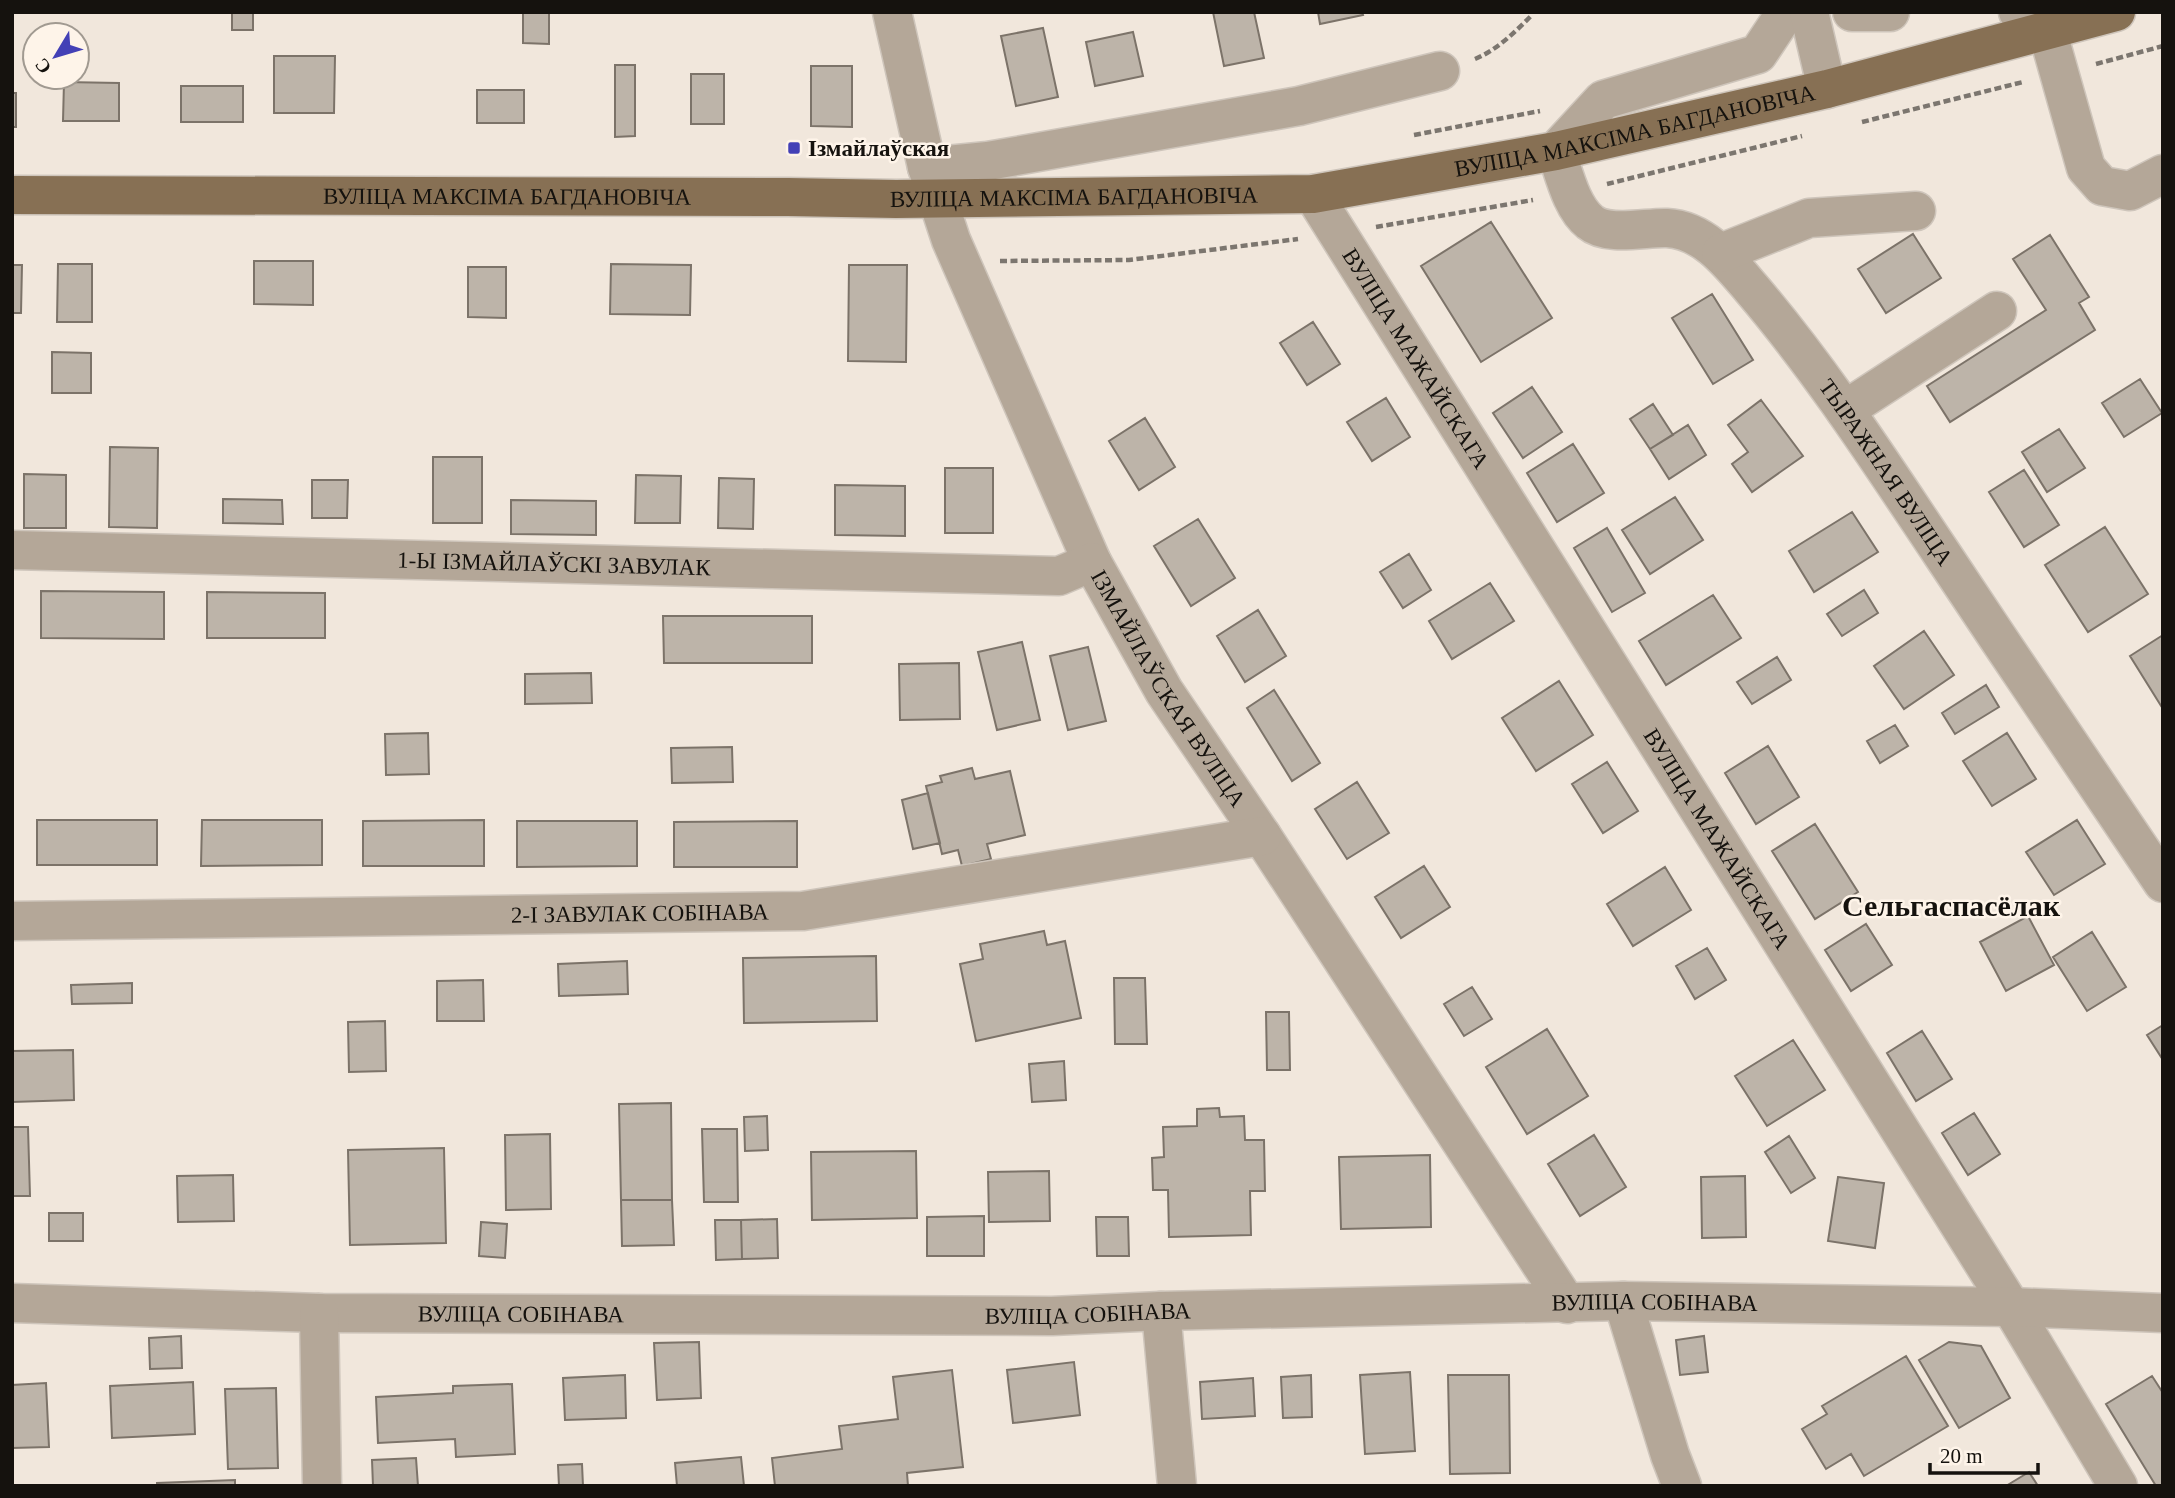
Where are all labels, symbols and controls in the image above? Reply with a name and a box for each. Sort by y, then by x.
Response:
north arrow [21,21,91,91]
text: С [30,54,55,78]
street label: ВУЛІЦА МАКСІМА БАГДАНОВІЧА [1452,80,1818,181]
place label: Ізмайлаўская [808,136,949,161]
marker: Ізмайлаўская [786,140,802,156]
street label: ВУЛІЦА МАКСІМА БАГДАНОВІЧА [890,182,1259,212]
street label: ВУЛІЦА МАКСІМА БАГДАНОВІЧА [323,183,691,209]
street label: ВУЛІЦА МАЖАЙСКАГА [1338,244,1495,473]
street label: ТЫРАЖНАЯ ВУЛІЦА [1814,374,1959,570]
street label: 1-Ы ІЗМАЙЛАЎСКІ ЗАВУЛАК [397,547,711,580]
street label: ІЗМАЙЛАЎСКАЯ ВУЛІЦА [1086,565,1251,812]
street label: ВУЛІЦА МАЖАЙСКАГА [1639,724,1796,954]
district label: Сельгаспасёлак [1842,889,2061,922]
street label: 2-І ЗАВУЛАК СОБІНАВА [511,899,769,927]
street label: ВУЛІЦА СОБІНАВА [1551,1288,1758,1316]
street label: ВУЛІЦА СОБІНАВА [985,1298,1191,1329]
street label: ВУЛІЦА СОБІНАВА [418,1301,624,1327]
scale bar [1930,1432,2038,1476]
text: 20 m [1940,1444,1983,1468]

